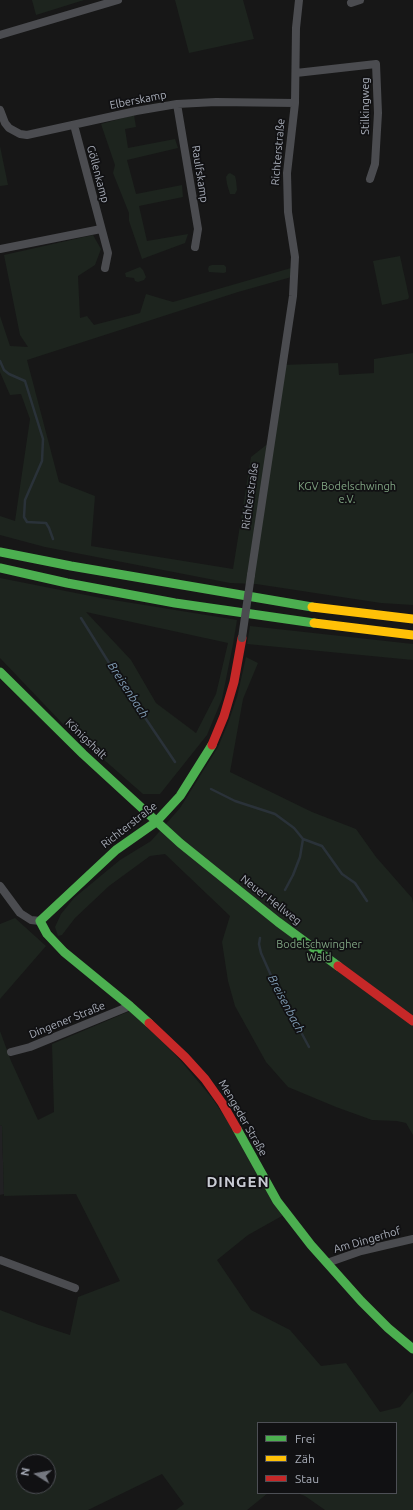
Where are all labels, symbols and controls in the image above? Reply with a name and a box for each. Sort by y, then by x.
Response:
street label: Stilkingweg [358,77,372,135]
street label: Elberskamp [108,88,168,112]
street label: Richterstraße [269,118,287,186]
street label: Göllenkamp [84,144,112,204]
street label: Raulfskamp [189,144,211,204]
street label: Richterstraße [239,462,261,530]
park label: KGV Bodelschwingh e.V. [298,479,396,505]
water label: Breisenbach [105,659,151,721]
street label: Königshalt [63,716,109,762]
street label: Richterstraße [99,799,159,851]
street label: Neuer Hellweg [238,872,304,928]
park label: Bodelschwingher Wald [276,937,362,963]
water label: Breisenbach [265,972,307,1036]
street label: Dingener Straße [27,999,107,1041]
street label: Mengeder Straße [216,1077,270,1159]
district label: DINGEN [206,1173,270,1191]
street label: Am Dingerhof [332,1224,402,1256]
legend [257,1422,397,1494]
text: Frei [295,1432,315,1445]
text: Zäh [295,1452,315,1465]
north arrow [16,1454,56,1494]
text: N [19,1467,32,1477]
text: Stau [295,1472,319,1485]

